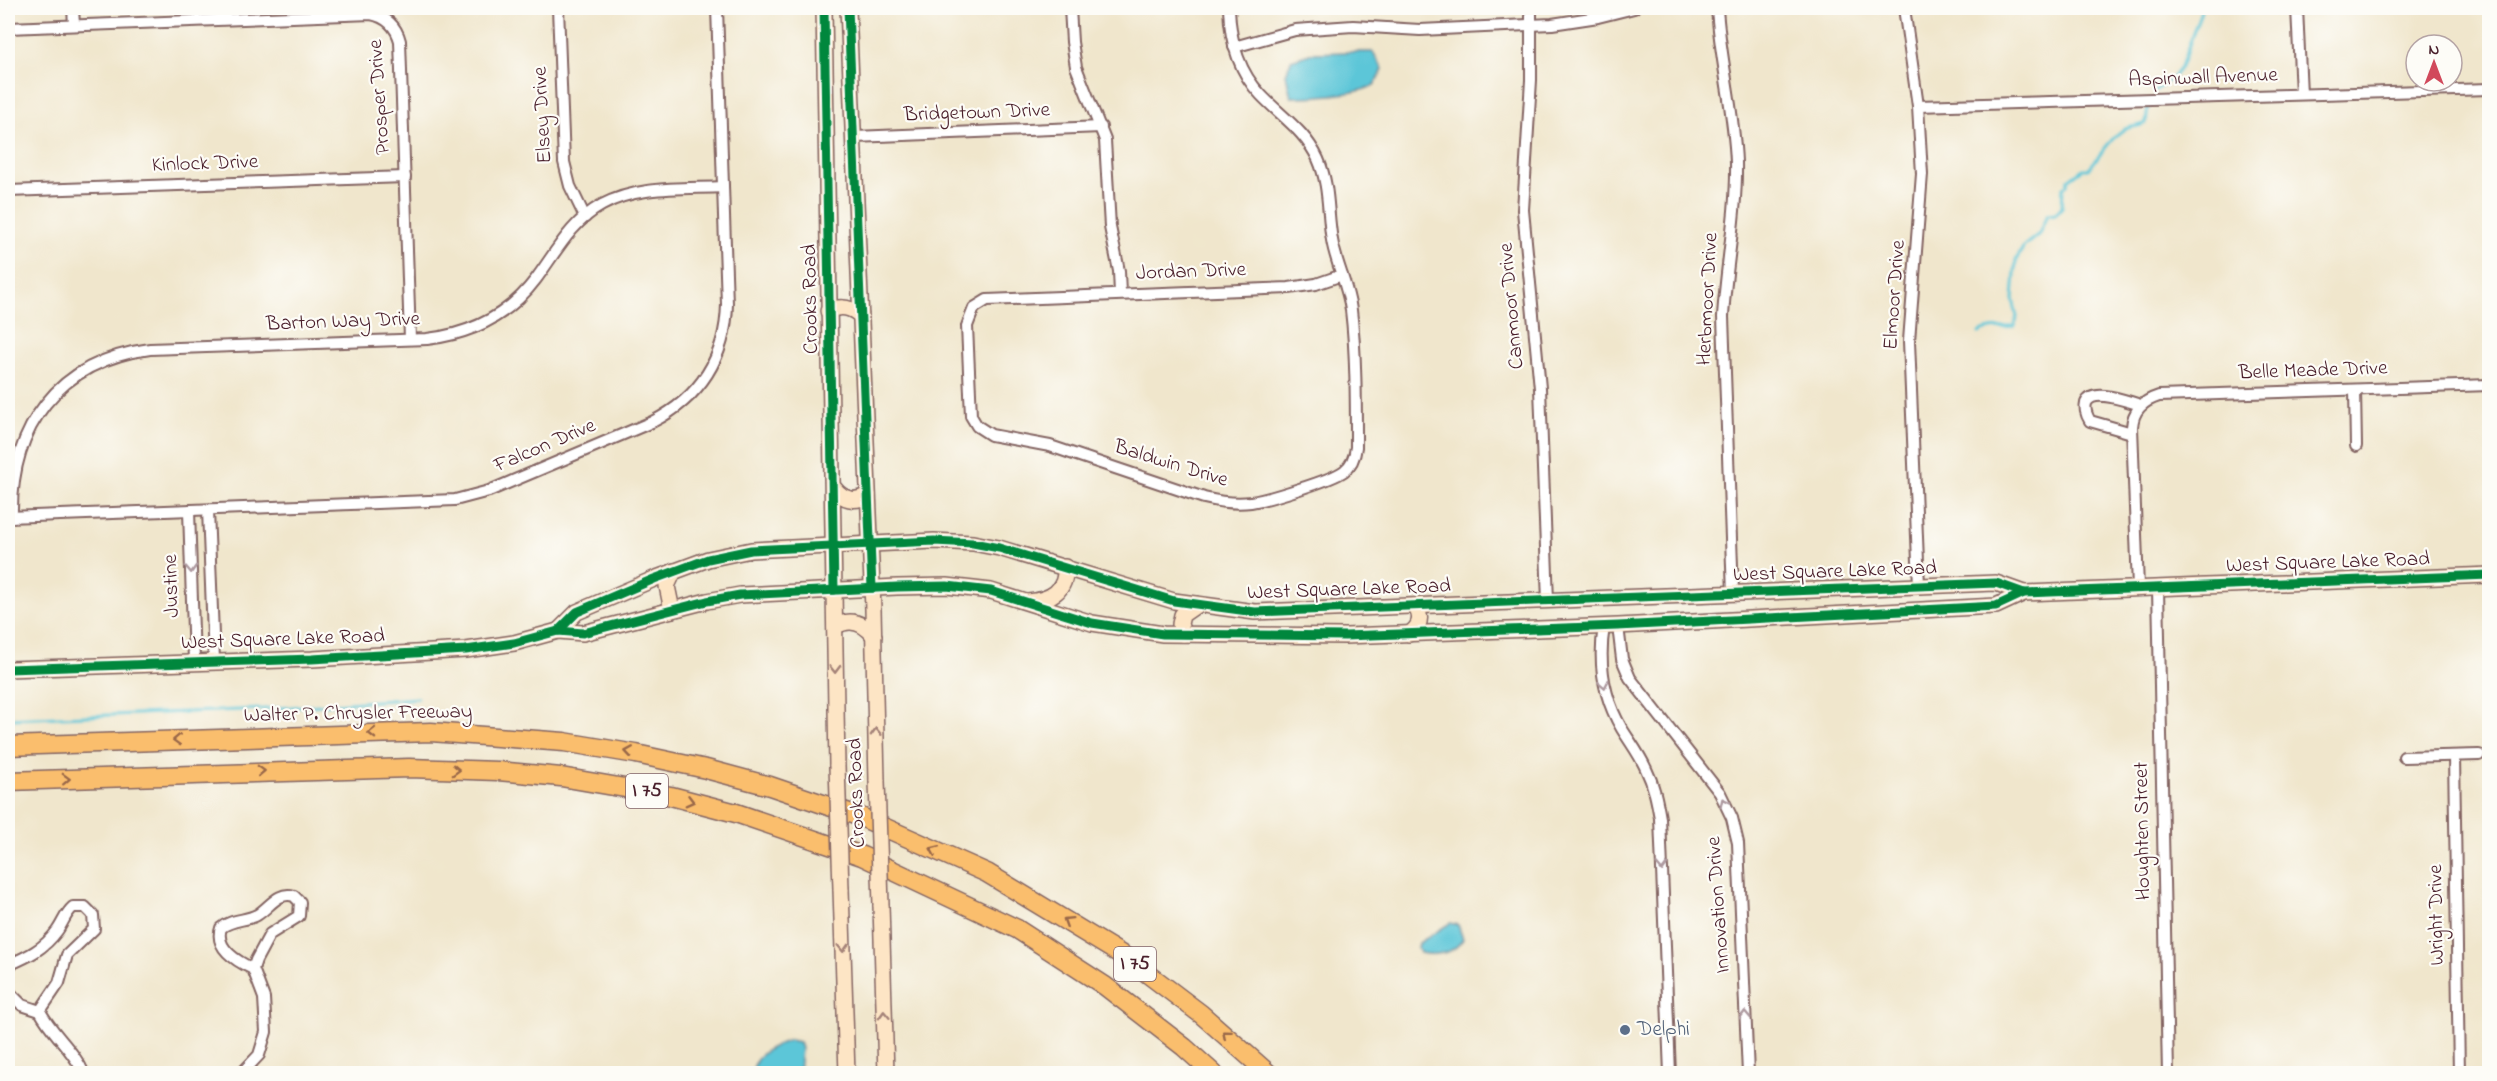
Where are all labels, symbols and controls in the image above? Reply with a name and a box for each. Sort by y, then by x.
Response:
north arrow [2404,33,2464,93]
street label: Prosper Drive [361,38,399,156]
text: N [2429,38,2440,62]
street label: Aspinwall Avenue [2128,60,2279,96]
street label: Elsey Drive [525,65,563,164]
street label: Bridgetown Drive [902,95,1051,133]
street label: Kinlock Drive [151,147,259,181]
street label: Herbmoor Drive [1690,231,1726,366]
street label: Elmoor Drive [1876,238,1914,351]
street label: Canmoor Drive [1491,241,1532,371]
street label: Crooks Road [795,244,827,354]
street label: Jordan Drive [1135,255,1247,289]
street label: Barton Way Drive [265,304,421,342]
street label: Belle Meade Drive [2237,353,2389,389]
street label: Falcon Drive [488,411,601,481]
street label: Baldwin Drive [1109,432,1232,496]
street label: West Square Lake Road [2226,544,2431,582]
street label: Justine [156,553,188,618]
street label: West Square Lake Road [1733,553,1938,591]
one-way arrow [184,565,197,574]
street label: West Square Lake Road [1247,571,1452,609]
street label: West Square Lake Road [181,621,386,659]
one-way arrow [829,665,842,674]
one-way arrow [1598,680,1610,689]
street label: Walter P. Chrysler Freeway [243,697,473,733]
one-way arrow [368,727,377,739]
one-way arrow [870,727,882,736]
one-way arrow [173,733,182,746]
street label: Crooks Road [840,737,874,849]
one-way arrow [624,747,633,759]
street label: Houghten Street [2127,761,2161,901]
one-way arrow [451,763,460,776]
one-way arrow [256,765,265,778]
one-way arrow [61,772,70,785]
road number: I 75 [626,774,668,808]
one-way arrow [684,794,695,806]
one-way arrow [1720,797,1732,808]
street label: Innovation Drive [1699,835,1739,974]
one-way arrow [929,845,940,857]
one-way arrow [1656,862,1668,871]
street label: Wright Drive [2421,863,2455,966]
one-way arrow [1063,917,1074,928]
one-way arrow [837,943,849,952]
road number: I 75 [1114,947,1156,981]
one-way arrow [878,1011,891,1020]
one-way arrow [1739,1011,1752,1020]
place label: Delphi [1636,1015,1690,1045]
marker: Delphi [1618,1023,1632,1037]
one-way arrow [1222,1031,1233,1042]

